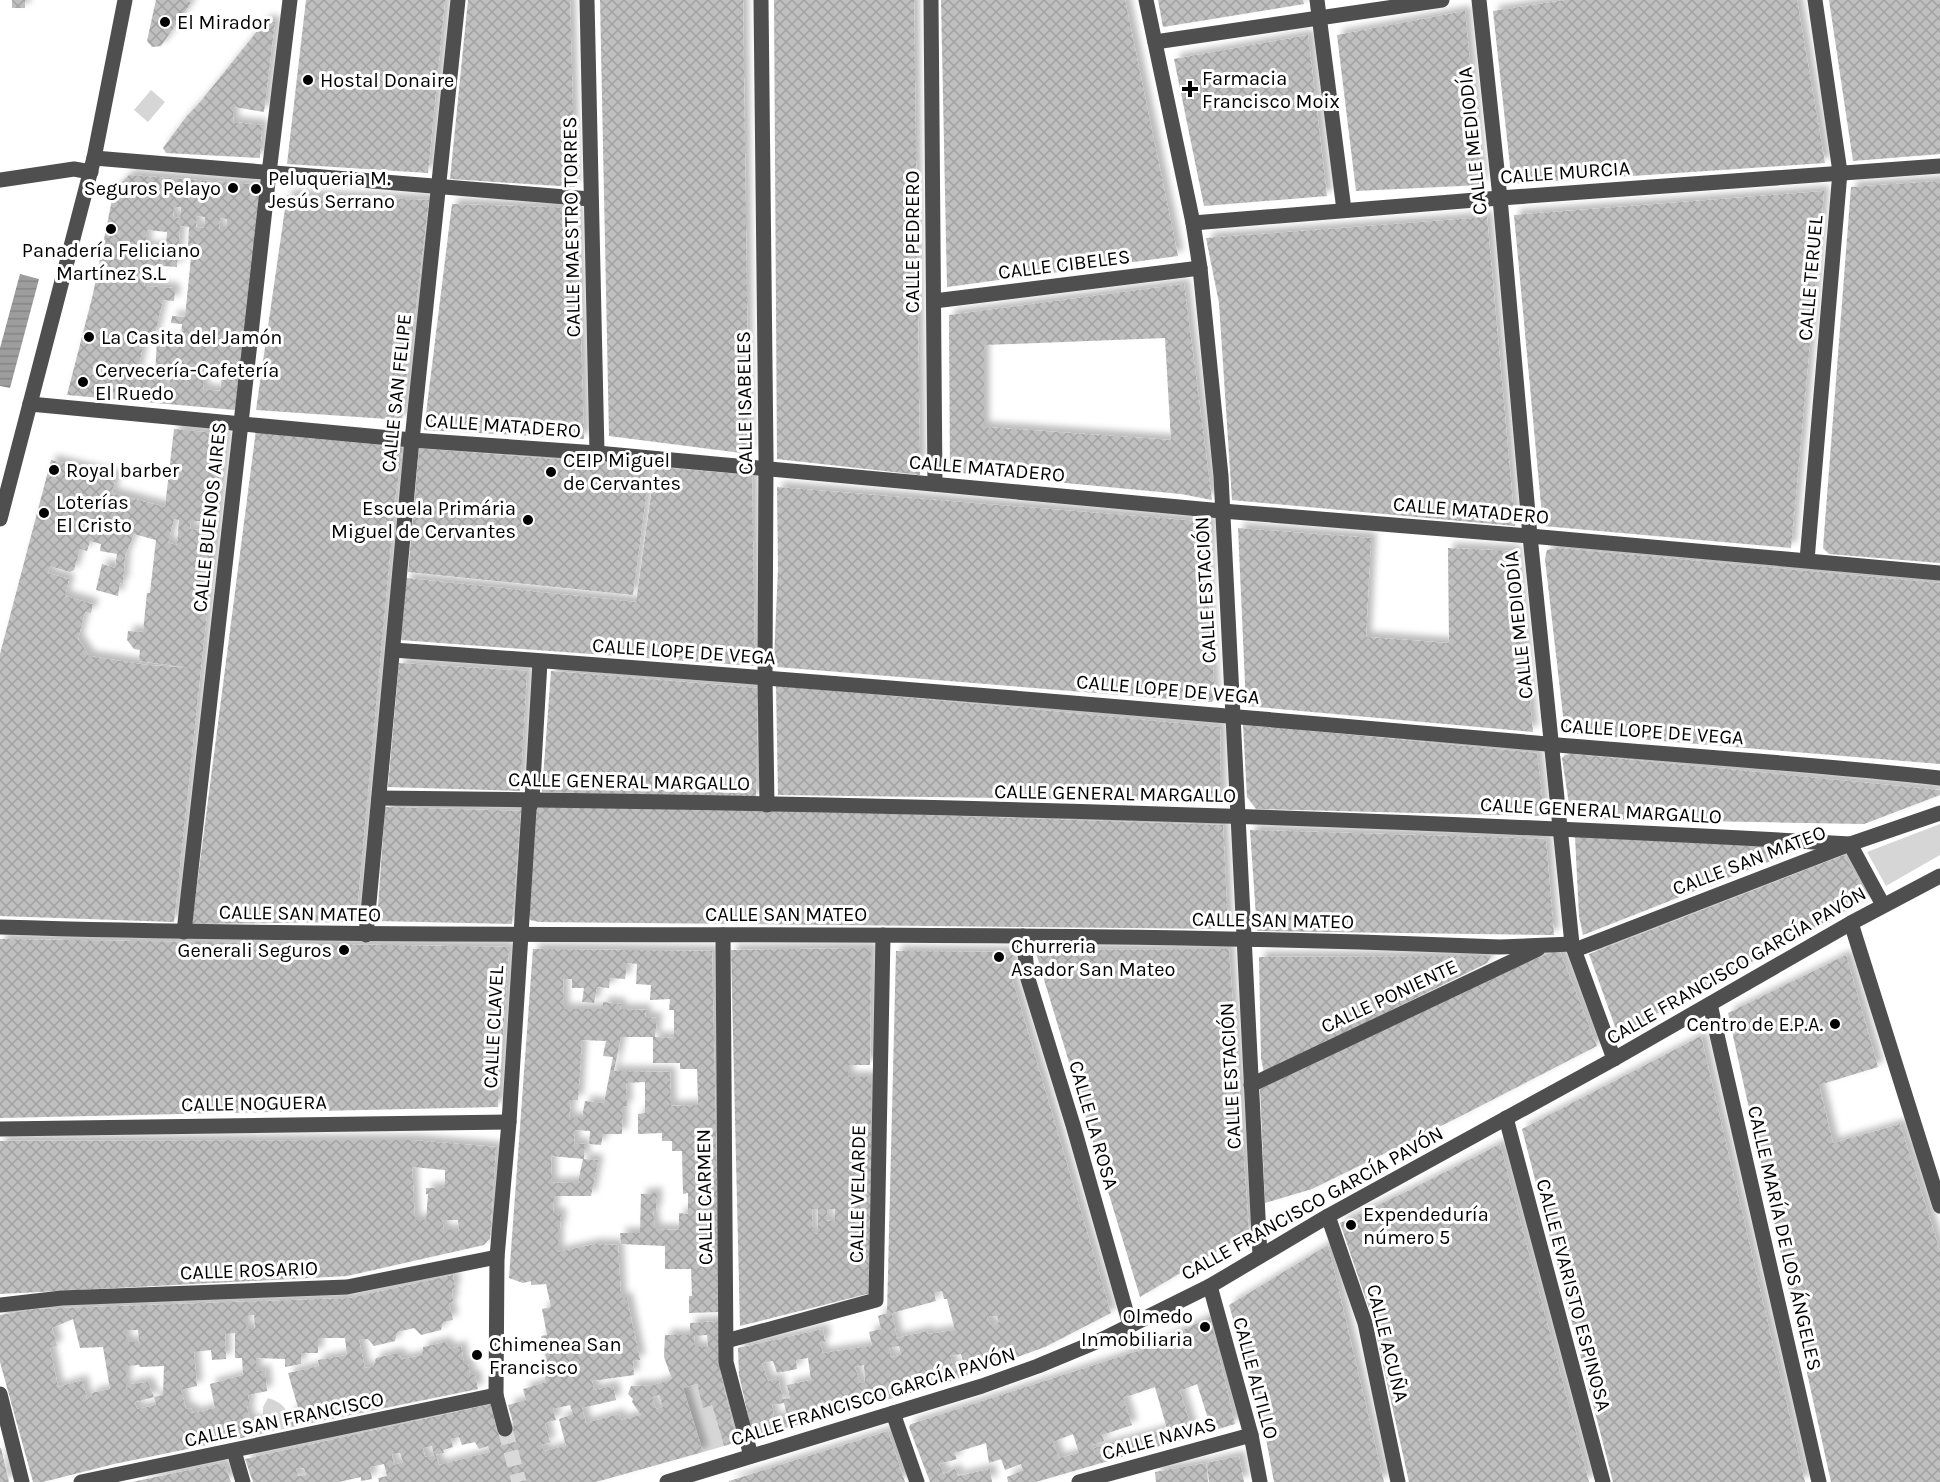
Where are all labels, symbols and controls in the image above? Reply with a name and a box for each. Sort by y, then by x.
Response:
place label: El Mirador [177,11,271,34]
marker: El Mirador [158,15,172,29]
street label: CALLE MEDIODÍA [1452,66,1492,216]
place label: Farmacia Francisco Moix [1202,67,1340,113]
place label: Hostal Donaire [320,69,454,92]
marker: Hostal Donaire [301,73,315,87]
marker: Farmacia Francisco Moix [1183,82,1197,96]
street label: CALLE MAESTRO TORRES [558,116,585,338]
street label: CALLE MURCIA [1499,156,1631,189]
place label: Peluqueria M. Jesús Serrano [268,167,395,213]
street label: CALLE PEDRERO [901,171,924,313]
place label: Seguros Pelayo [84,177,221,200]
marker: Seguros Pelayo [226,181,240,195]
marker: Peluqueria M. Jesús Serrano [249,182,263,196]
street label: CALLE TERUEL [1794,214,1827,342]
marker: Panadería Feliciano Martínez S.L [104,222,118,236]
place label: Panadería Feliciano Martínez S.L [22,239,200,285]
street label: CALLE CIBELES [997,245,1131,284]
street label: CALLE SAN FELIPE [377,313,416,474]
place label: La Casita del Jamón [101,326,282,349]
marker: La Casita del Jamón [82,330,96,344]
street label: CALLE ISABELES [732,331,757,475]
place label: Cervecería-Cafetería El Ruedo [95,359,279,405]
marker: Cervecería-Cafetería El Ruedo [76,375,90,389]
street label: CALLE MATADERO [424,409,582,442]
street label: CALLE BUENOS AIRES [188,421,231,613]
place label: CEIP Miguel de Cervantes [563,449,681,495]
street label: CALLE MATADERO [908,450,1066,487]
place label: Royal barber [66,459,180,482]
marker: Royal barber [47,463,61,477]
marker: CEIP Miguel de Cervantes [544,465,558,479]
place label: Loterías El Cristo [56,491,132,537]
street label: CALLE MATADERO [1392,492,1550,529]
place label: Escuela Primária Miguel de Cervantes [331,497,516,543]
marker: Loterías El Cristo [37,506,51,520]
marker: Escuela Primária Miguel de Cervantes [521,513,535,527]
street label: CALLE ESTACIÓN [1189,516,1221,664]
street label: CALLE MEDIODÍA [1498,550,1538,700]
street label: CALLE LOPE DE VEGA [591,634,776,669]
street label: CALLE LOPE DE VEGA [1075,670,1261,709]
street label: CALLE LOPE DE VEGA [1559,714,1744,749]
street label: CALLE GENERAL MARGALLO [508,768,750,795]
street label: CALLE GENERAL MARGALLO [994,780,1236,807]
street label: CALLE GENERAL MARGALLO [1480,793,1722,828]
street label: CALLE SAN MATEO [1669,821,1829,900]
street label: CALLE FRANCISCO GARCÍA PAVÓN [1602,881,1870,1049]
street label: CALLE SAN MATEO [219,901,381,926]
street label: CALLE SAN MATEO [705,903,867,926]
street label: CALLE SAN MATEO [1192,908,1354,933]
place label: Churreria Asador San Mateo [1011,935,1175,981]
place label: Generali Seguros [178,939,332,962]
marker: Generali Seguros [337,943,351,957]
marker: Churreria Asador San Mateo [992,950,1006,964]
street label: CALLE PONIENTE [1317,955,1461,1038]
street label: CALLE CLAVEL [479,964,508,1089]
street label: CALLE ESTACIÓN [1214,1002,1246,1150]
place label: Centro de E.P.A. [1687,1013,1823,1036]
marker: Centro de E.P.A. [1828,1017,1842,1031]
street label: CALLE LA ROSA [1064,1058,1123,1192]
street label: CALLE NOGUERA [181,1091,327,1116]
street label: CALLE MARÍA DE LOS ÁNGELES [1743,1103,1827,1373]
street label: CALLE FRANCISCO GARCÍA PAVÓN [1177,1121,1447,1285]
street label: CALLE VELARDE [845,1125,870,1263]
street label: CALLE CARMEN [692,1129,717,1265]
street label: CALLE EVARISTO ESPINOSA [1531,1176,1616,1414]
place label: Expendeduría número 5 [1363,1203,1489,1249]
marker: Expendeduría número 5 [1344,1218,1358,1232]
street label: CALLE ROSARIO [180,1257,318,1284]
street label: CALLE ACUÑA [1362,1282,1413,1404]
place label: Olmedo Inmobiliaria [1081,1305,1193,1351]
street label: CALLE ALTILLO [1228,1315,1283,1442]
marker: Olmedo Inmobiliaria [1198,1320,1212,1334]
place label: Chimenea San Francisco [489,1333,622,1379]
street label: CALLE FRANCISCO GARCÍA PAVÓN [728,1341,1018,1451]
marker: Chimenea San Francisco [470,1348,484,1362]
street label: CALLE SAN FRANCISCO [182,1387,386,1452]
street label: CALLE NAVAS [1100,1412,1219,1465]

